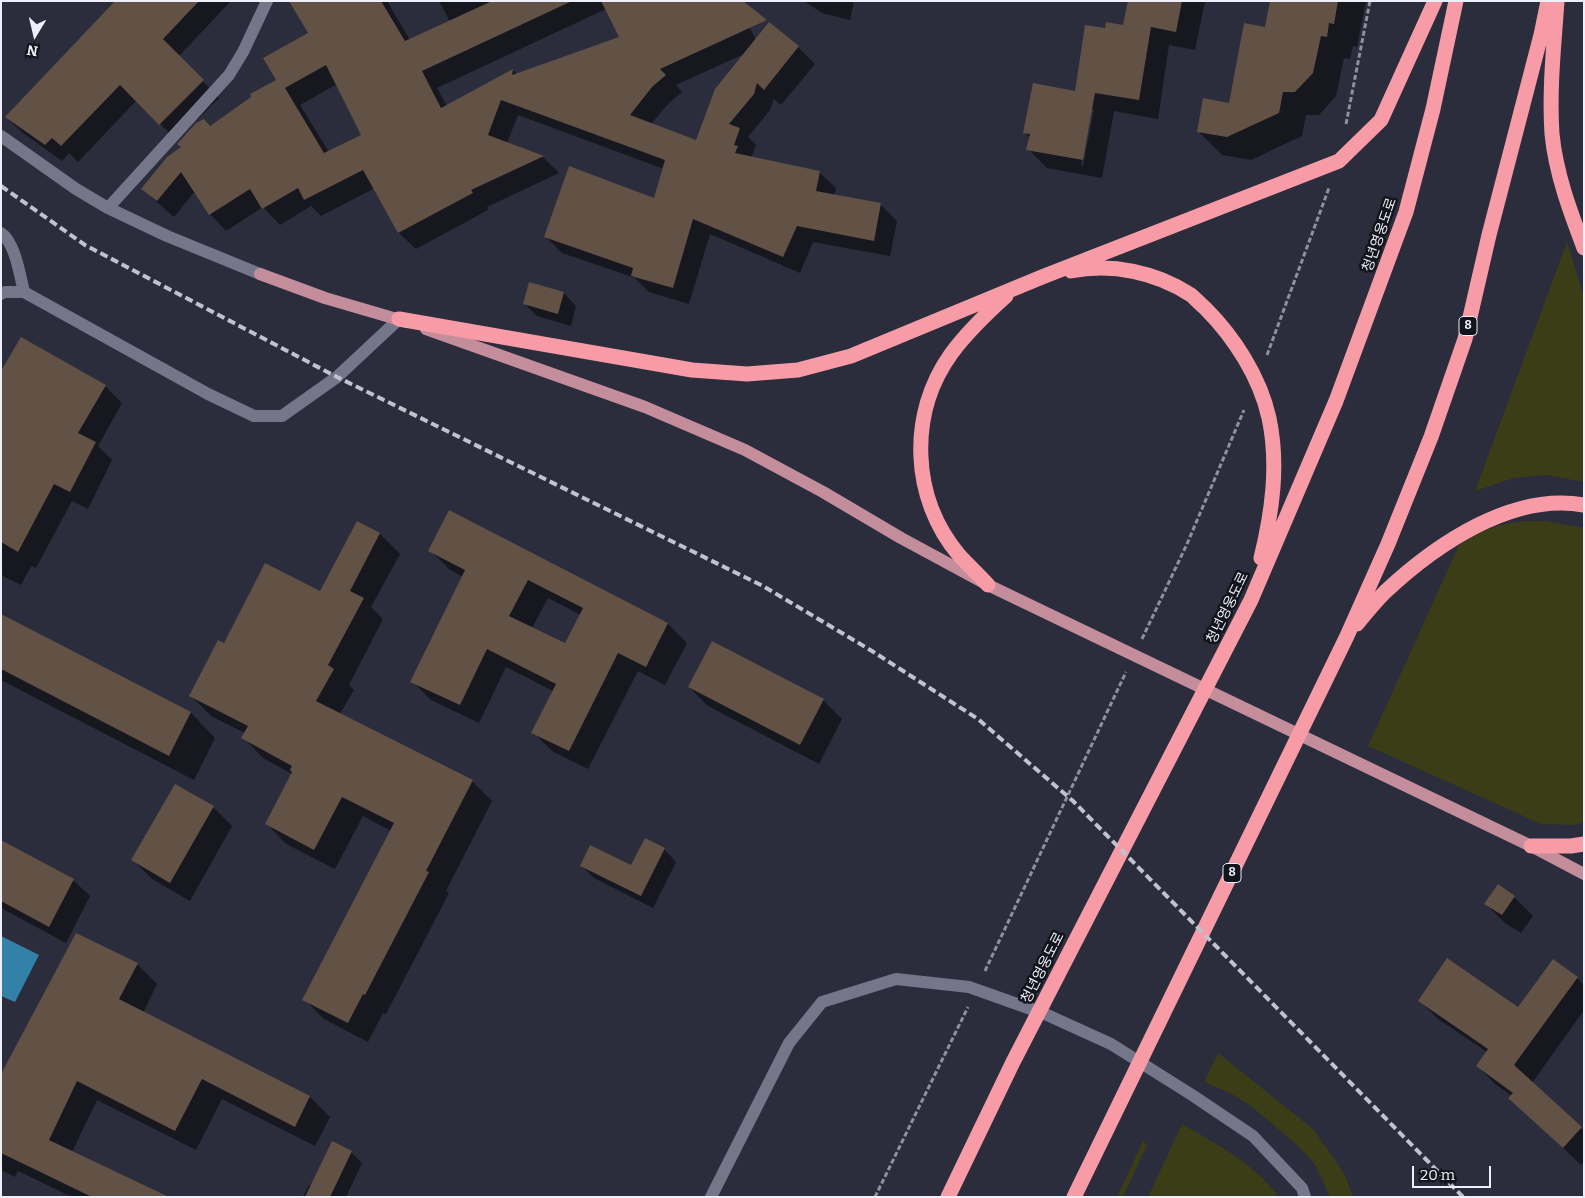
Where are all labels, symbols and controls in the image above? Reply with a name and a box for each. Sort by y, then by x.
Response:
north arrow [10,10,60,60]
text: N [26,41,39,60]
street label: 청년영웅도로 [1359,196,1401,274]
road number: 8 [1459,316,1477,336]
street label: 청년영웅도로 [1204,570,1252,646]
road number: 8 [1223,864,1241,882]
street label: 청년영웅도로 [1018,930,1068,1006]
scale bar [1415,1156,1494,1188]
text: 20 m [1420,1166,1455,1184]

